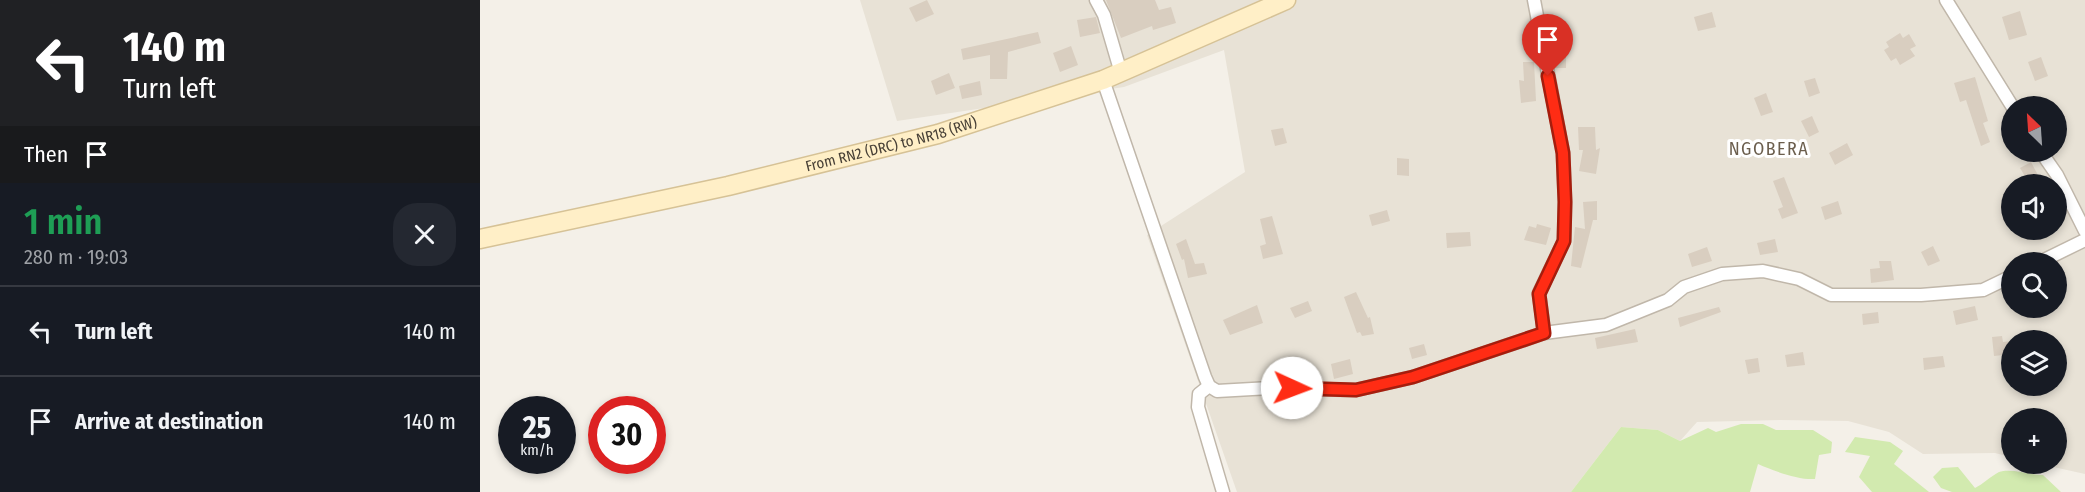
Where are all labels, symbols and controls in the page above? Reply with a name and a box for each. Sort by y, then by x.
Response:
pin [1522,14,1573,76]
text: 140 m [123,22,226,72]
icon: arrive [1531,23,1564,56]
icon: left [24,24,102,102]
text: Turn left [123,73,216,105]
north arrow [2001,96,2067,162]
map controls [2001,96,2067,474]
street label: From RN2 (DRC) to NR18 (RW) [804,113,979,175]
icon: arrive [80,138,113,171]
district label: NGOBERA [1729,138,1809,160]
text: Then [24,141,68,168]
button: sound [2001,174,2067,240]
text: 1 min [24,200,102,244]
button: close [393,203,456,266]
text: 280 m · 19:03 [24,245,128,269]
button: search [2001,252,2067,318]
icon: left [24,315,57,348]
text: Turn left [75,318,153,345]
text: 140 m [403,318,456,345]
button: layers [2001,330,2067,396]
position arrow [1260,356,1324,420]
speed limit sign: 30 [588,396,666,474]
icon: arrive [24,405,57,438]
text: Arrive at destination [75,408,263,435]
text: 140 m [403,408,456,435]
button: + [2001,408,2067,474]
text: 25 [523,410,551,446]
text: km/h [520,441,554,459]

